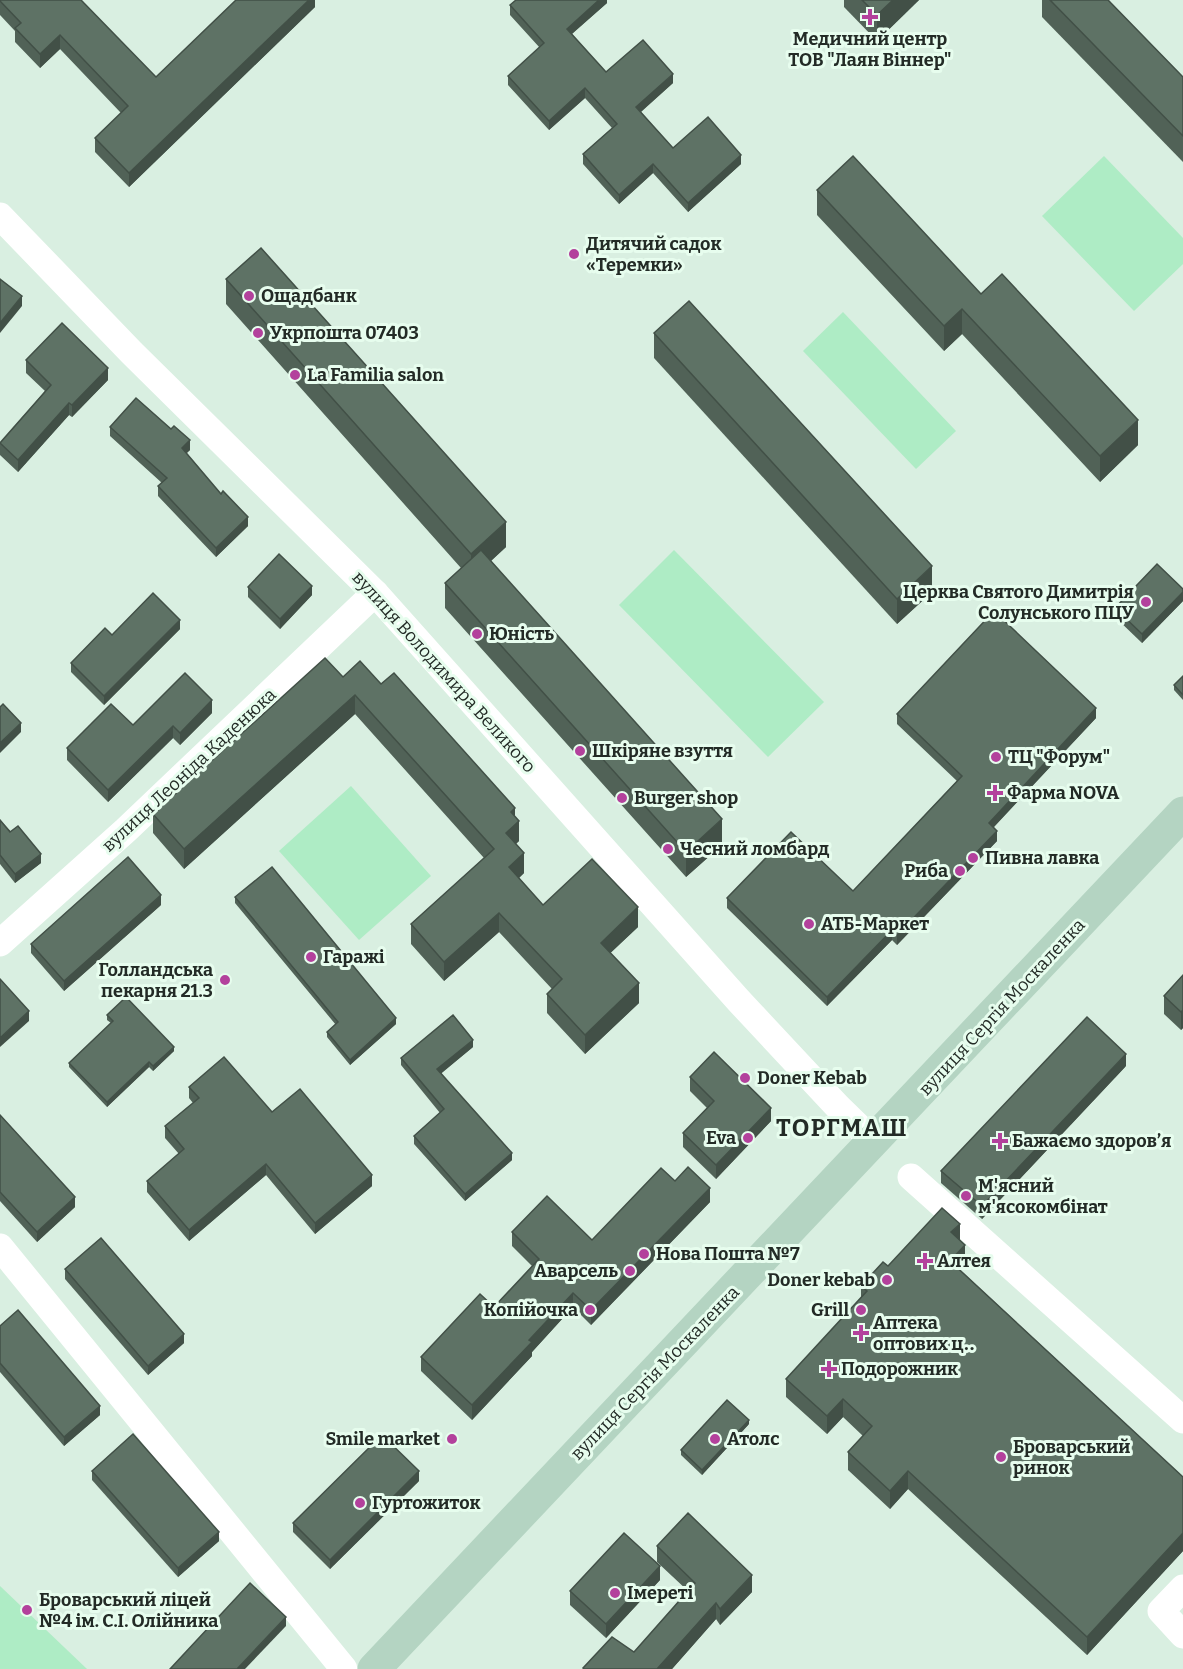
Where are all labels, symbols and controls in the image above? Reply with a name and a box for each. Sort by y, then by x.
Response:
marker: Медичний центр ТОВ "Лаян Віннер" [861,8,879,26]
place label: Медичний центр ТОВ "Лаян Віннер" [788,28,952,71]
place label: Дитячий садок «Теремки» [586,233,722,276]
marker: Дитячий садок «Теремки» [567,247,581,261]
place label: Ощадбанк [261,285,357,307]
marker: Ощадбанк [242,289,256,303]
place label: Укрпошта 07403 [270,322,419,344]
marker: Укрпошта 07403 [251,326,265,340]
place label: La Familia salon [307,364,444,386]
marker: La Familia salon [288,368,302,382]
street label: вулиця Володимира Великого [348,567,540,777]
place label: Церква Святого Димитрія Солунського ПЦУ [903,581,1135,624]
marker: Церква Святого Димитрія Солунського ПЦУ [1139,595,1153,609]
place label: Юність [489,623,554,645]
marker: Юність [470,627,484,641]
street label: вулиця Леоніда Каденюка [97,683,281,857]
place label: Шкіряне взуття [592,740,733,762]
marker: Шкіряне взуття [573,744,587,758]
place label: ТЦ "Форум" [1008,746,1110,768]
marker: ТЦ "Форум" [989,750,1003,764]
place label: Фарма NOVA [1007,782,1120,804]
marker: Фарма NOVA [988,786,1002,800]
place label: Burger shop [634,787,738,809]
marker: Burger shop [615,791,629,805]
place label: Чесний ломбард [680,838,830,860]
marker: Чесний ломбард [661,842,675,856]
place label: Пивна лавка [985,847,1099,869]
marker: Пивна лавка [966,851,980,865]
place label: Риба [904,860,948,882]
marker: Риба [953,864,967,878]
place label: АТБ-Маркет [821,913,929,935]
street label: вулиця Сергія Москаленка [914,914,1090,1100]
marker: АТБ-Маркет [802,917,816,931]
place label: Гаражі [323,946,385,968]
marker: Гаражі [304,950,318,964]
place label: Голландська пекарня 21.3 [99,959,213,1002]
marker: Голландська пекарня 21.3 [218,973,232,987]
place label: Doner Kebab [757,1067,867,1089]
marker: Doner Kebab [738,1071,752,1085]
district label: ТОРГМАШ [776,1114,908,1142]
place label: Eva [706,1127,736,1149]
place label: Бажаємо здоровʼя [1012,1130,1172,1152]
marker: Eva [741,1131,755,1145]
marker: Бажаємо здоровʼя [993,1134,1007,1148]
place label: М'ясний м'ясокомбінат [978,1175,1108,1218]
marker: М'ясний м'ясокомбінат [959,1189,973,1203]
place label: Нова Пошта №7 [656,1243,800,1265]
marker: Нова Пошта №7 [637,1247,651,1261]
place label: Алтея [937,1250,991,1272]
marker: Алтея [918,1254,932,1268]
place label: Аварсель [534,1260,618,1282]
marker: Аварсель [623,1264,637,1278]
place label: Doner kebab [767,1269,875,1291]
marker: Doner kebab [880,1273,894,1287]
street label: вулиця Сергія Москаленка [566,1281,744,1465]
place label: Копійочка [484,1299,578,1321]
place label: Grill [811,1299,849,1321]
marker: Копійочка [583,1303,597,1317]
marker: Grill [854,1303,868,1317]
place label: Аптека оптових ц‥ [873,1312,975,1355]
marker: Аптека оптових ц‥ [854,1326,868,1340]
place label: Подорожник [841,1358,958,1380]
marker: Подорожник [822,1362,836,1376]
place label: Smile market [325,1428,440,1450]
place label: Атолс [727,1428,779,1450]
marker: Smile market [445,1432,459,1446]
marker: Атолс [708,1432,722,1446]
place label: Броварський ринок [1013,1436,1130,1479]
marker: Броварський ринок [994,1450,1008,1464]
place label: Гуртожиток [372,1492,481,1514]
marker: Гуртожиток [353,1496,367,1510]
place label: Імереті [627,1582,693,1604]
marker: Імереті [608,1586,622,1600]
place label: Броварський ліцей №4 ім. С.І. Олійника [39,1589,218,1632]
marker: Броварський ліцей №4 ім. С.І. Олійника [20,1603,34,1617]

